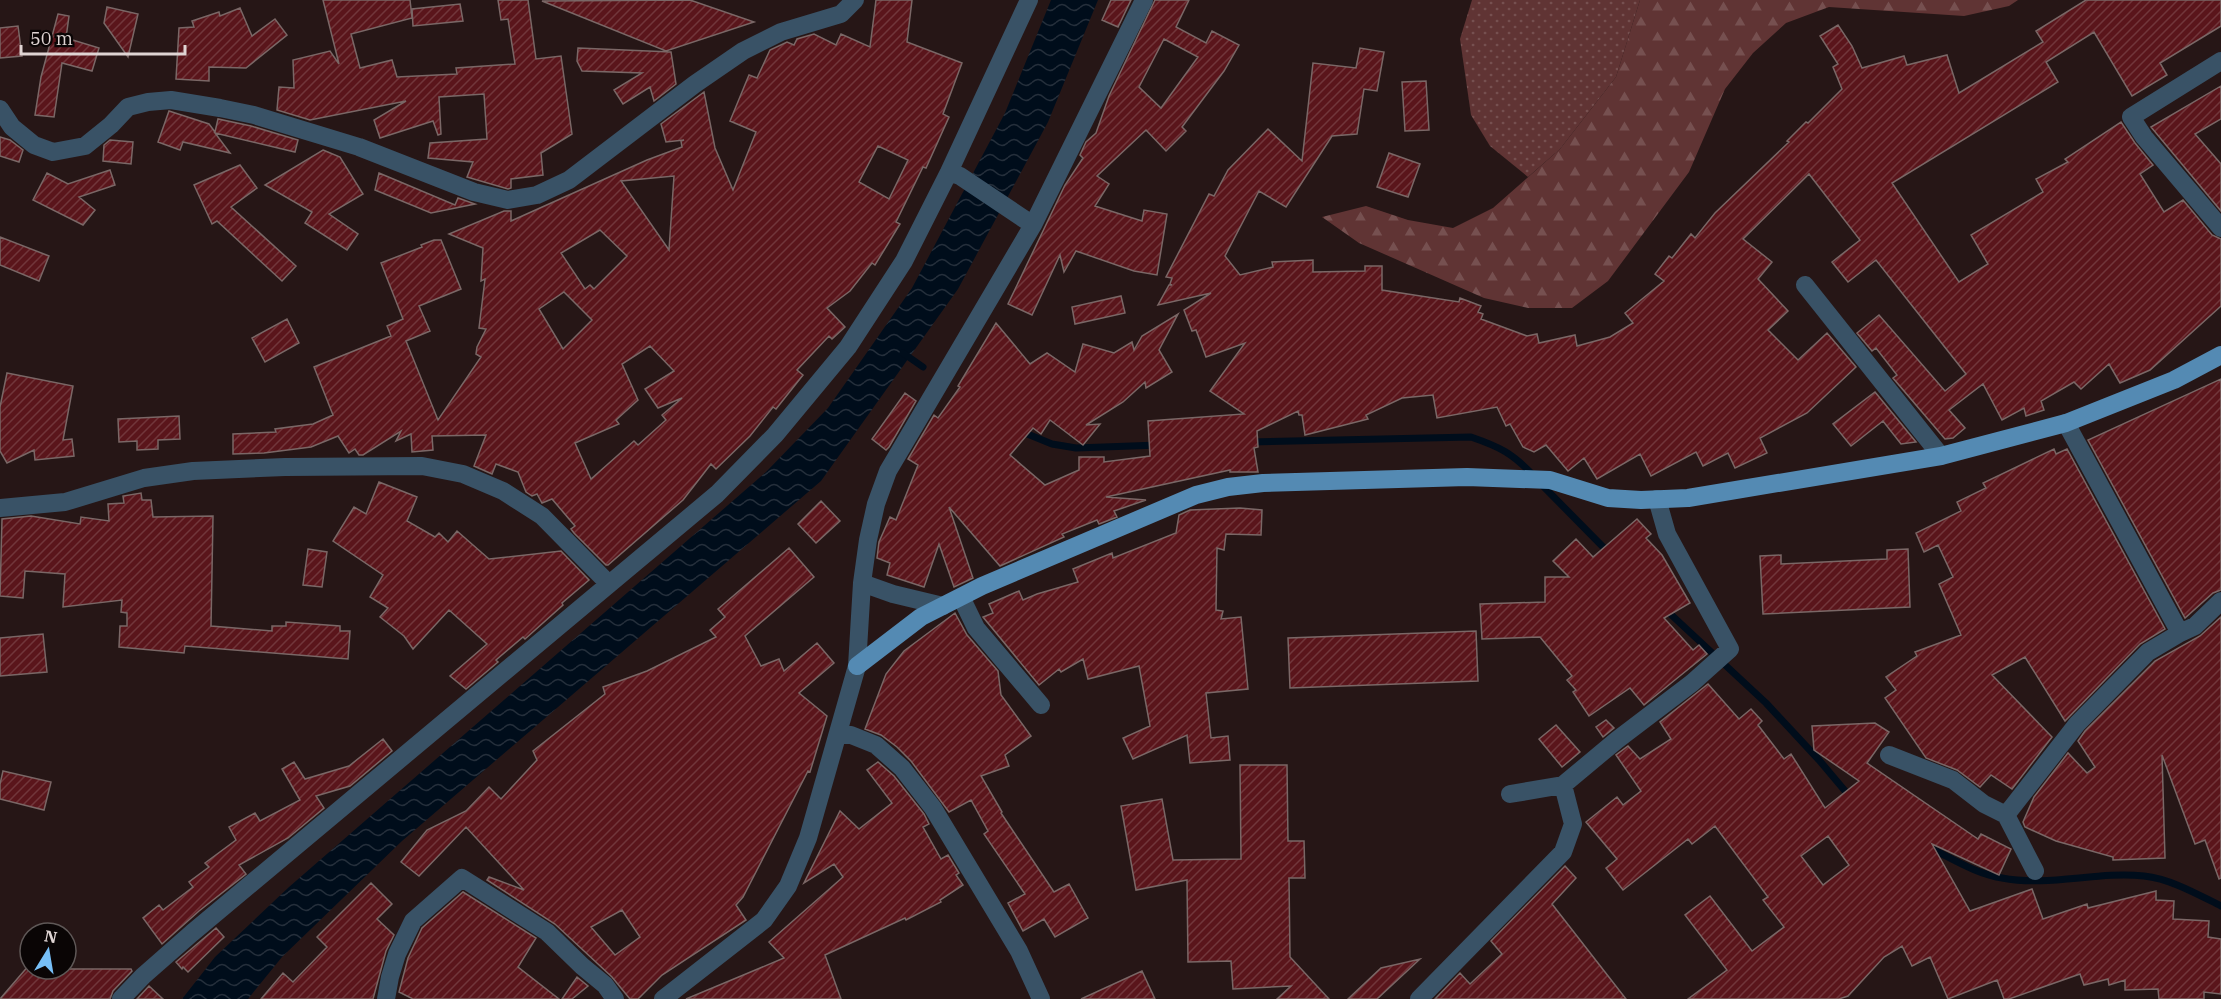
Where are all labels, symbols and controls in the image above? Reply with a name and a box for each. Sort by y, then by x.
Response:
scale bar [21,18,184,56]
text: 50 m [30,27,73,50]
north arrow [18,921,78,981]
text: N [43,925,59,947]

